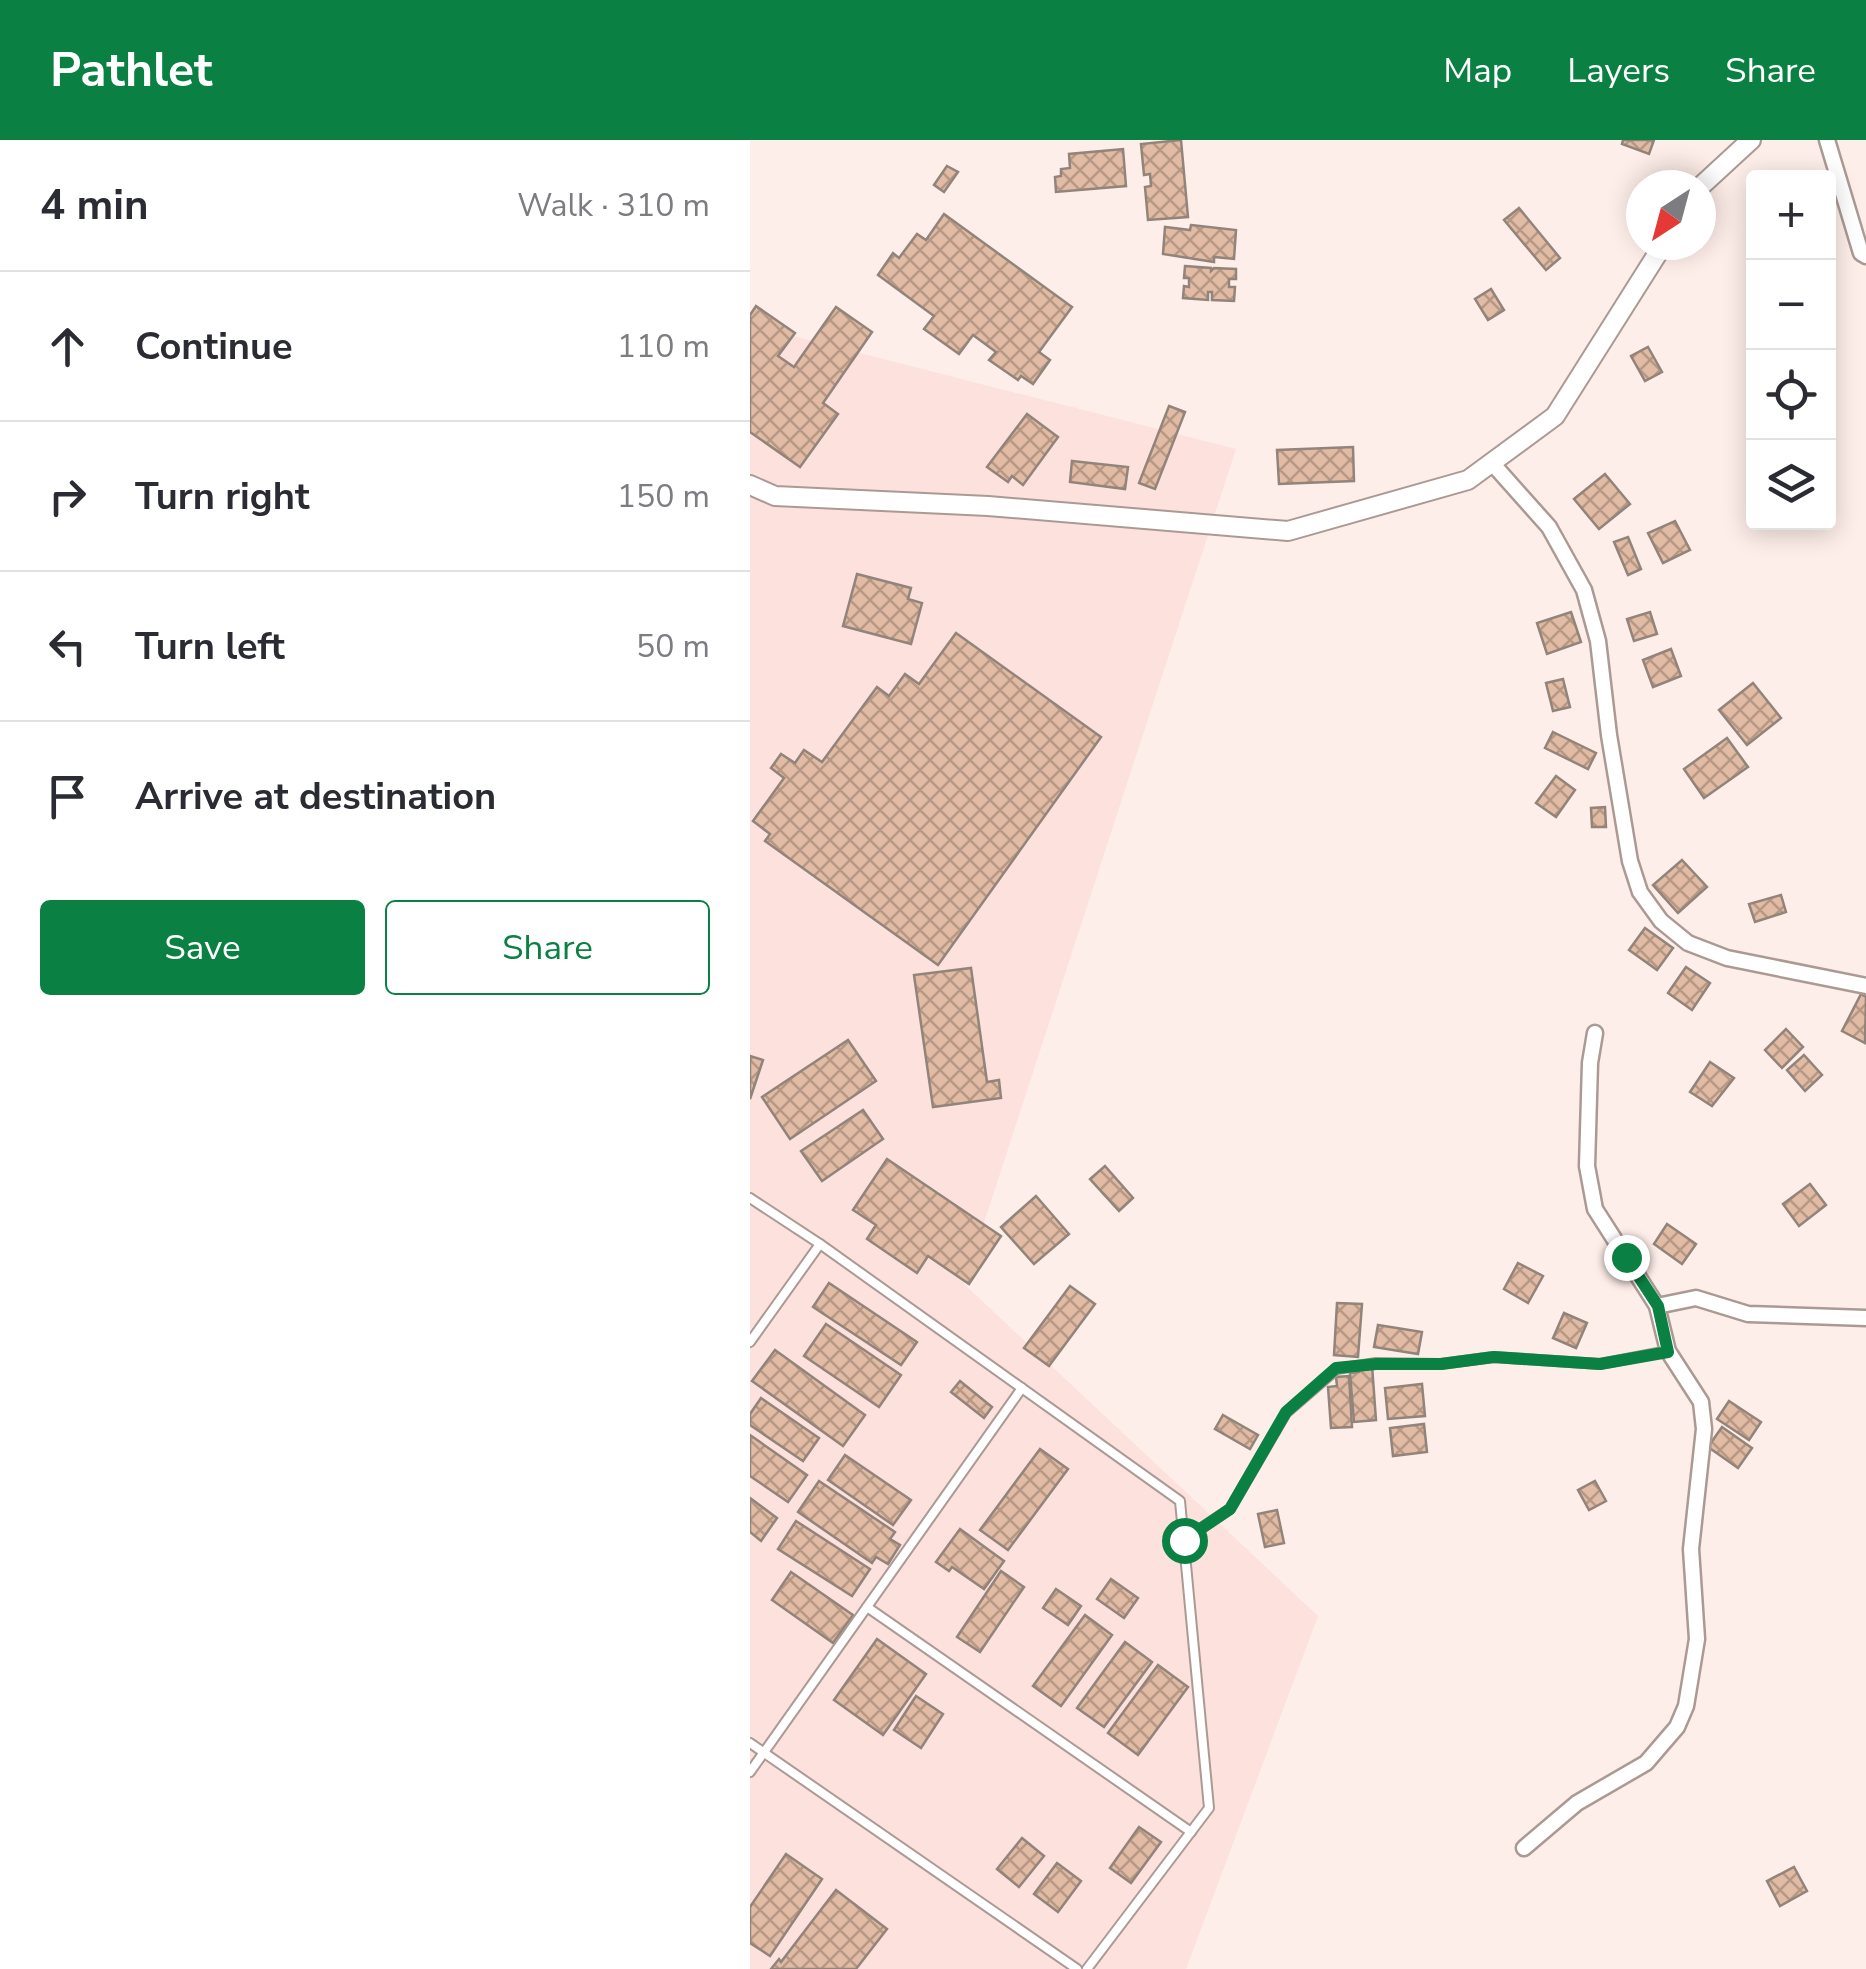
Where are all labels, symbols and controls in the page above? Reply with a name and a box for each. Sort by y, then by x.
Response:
text: Pathlet [50,37,212,103]
text: Map [1443,47,1512,94]
text: Layers [1567,47,1670,94]
text: Share [1725,47,1816,94]
north arrow [1626,170,1716,260]
map controls [1746,170,1836,530]
button: + [1746,170,1836,260]
text: 4 min [40,177,149,234]
text: Walk · 310 m [517,184,710,227]
button: − [1746,260,1836,350]
icon: ahead [40,319,95,374]
text: Continue [135,321,293,372]
text: 110 m [617,325,710,368]
button: locate [1746,350,1836,440]
button: layers [1746,440,1836,530]
icon: right [40,469,95,524]
text: Turn right [135,471,310,522]
text: 150 m [617,475,710,518]
icon: left [40,619,95,674]
text: Turn left [135,621,285,672]
text: 50 m [636,625,710,668]
icon: arrive [40,769,95,824]
text: Arrive at destination [135,771,496,822]
button: Save [40,900,365,995]
button: Share [385,900,710,995]
route end [1604,1235,1650,1281]
route start [1162,1518,1208,1564]

